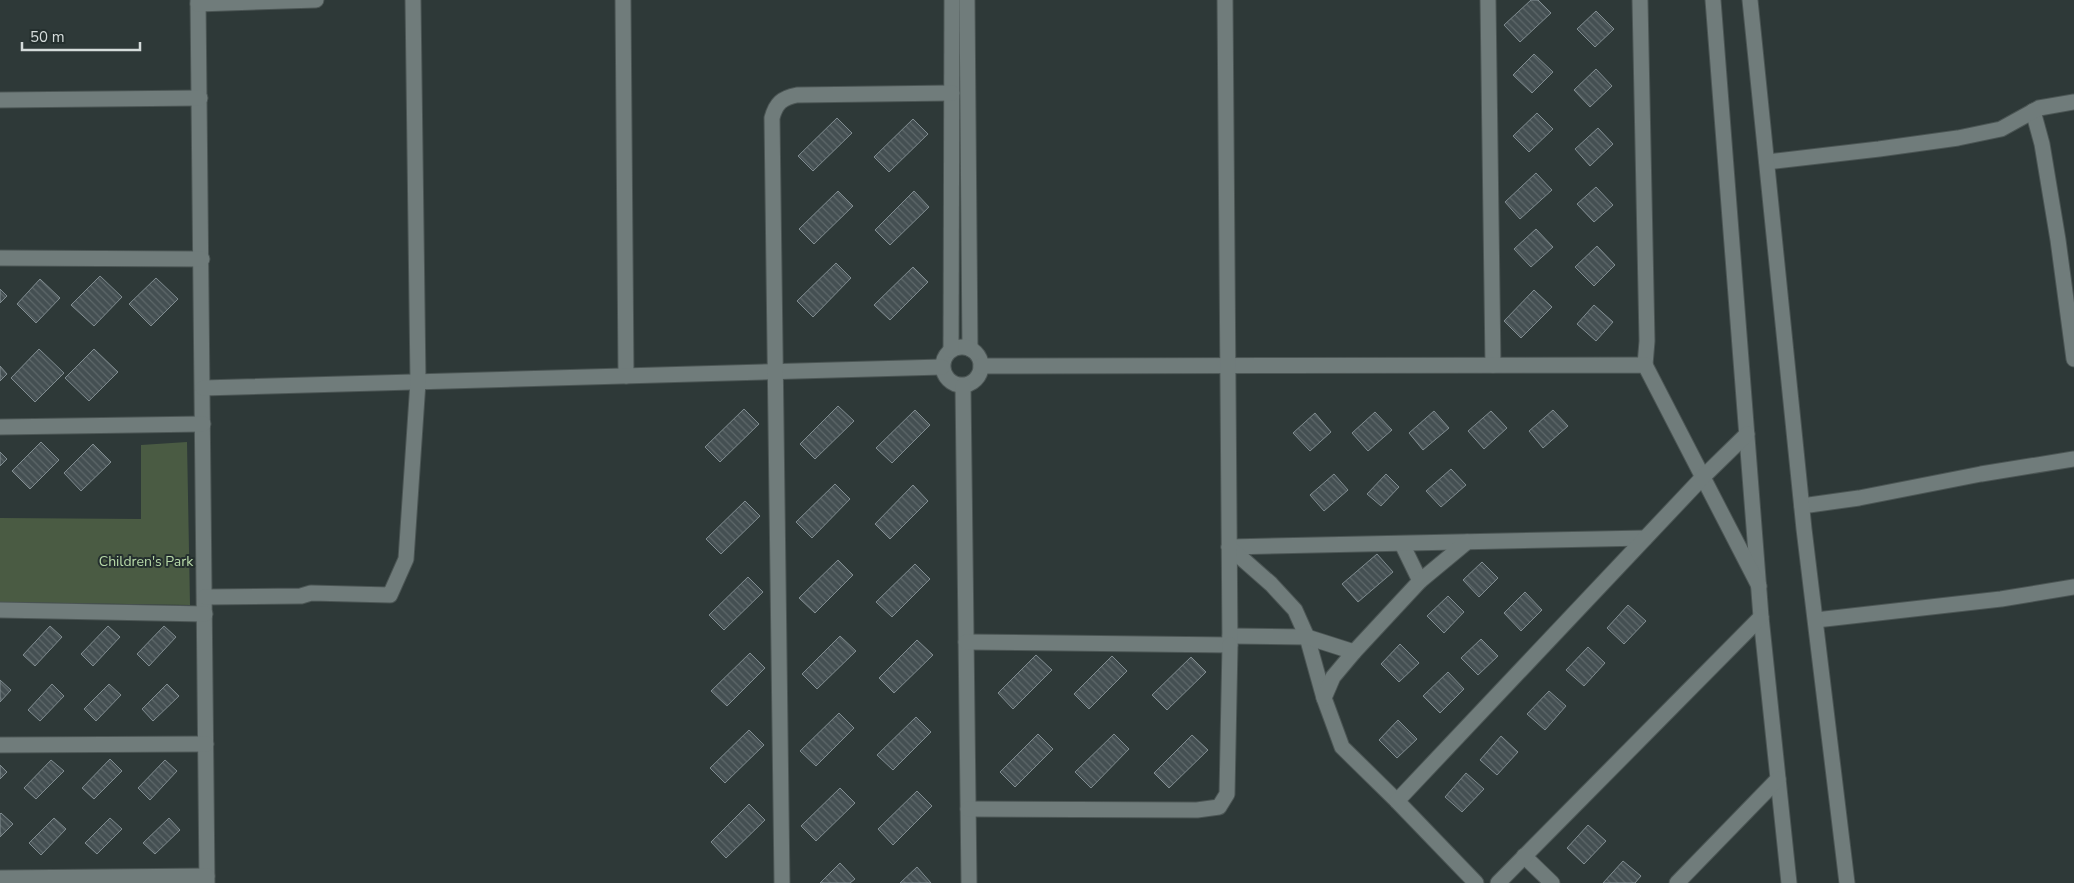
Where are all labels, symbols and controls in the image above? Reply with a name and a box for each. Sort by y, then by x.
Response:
scale bar [22,20,140,52]
text: 50 m [30,27,65,47]
park label: Children's Park [99,552,194,571]

